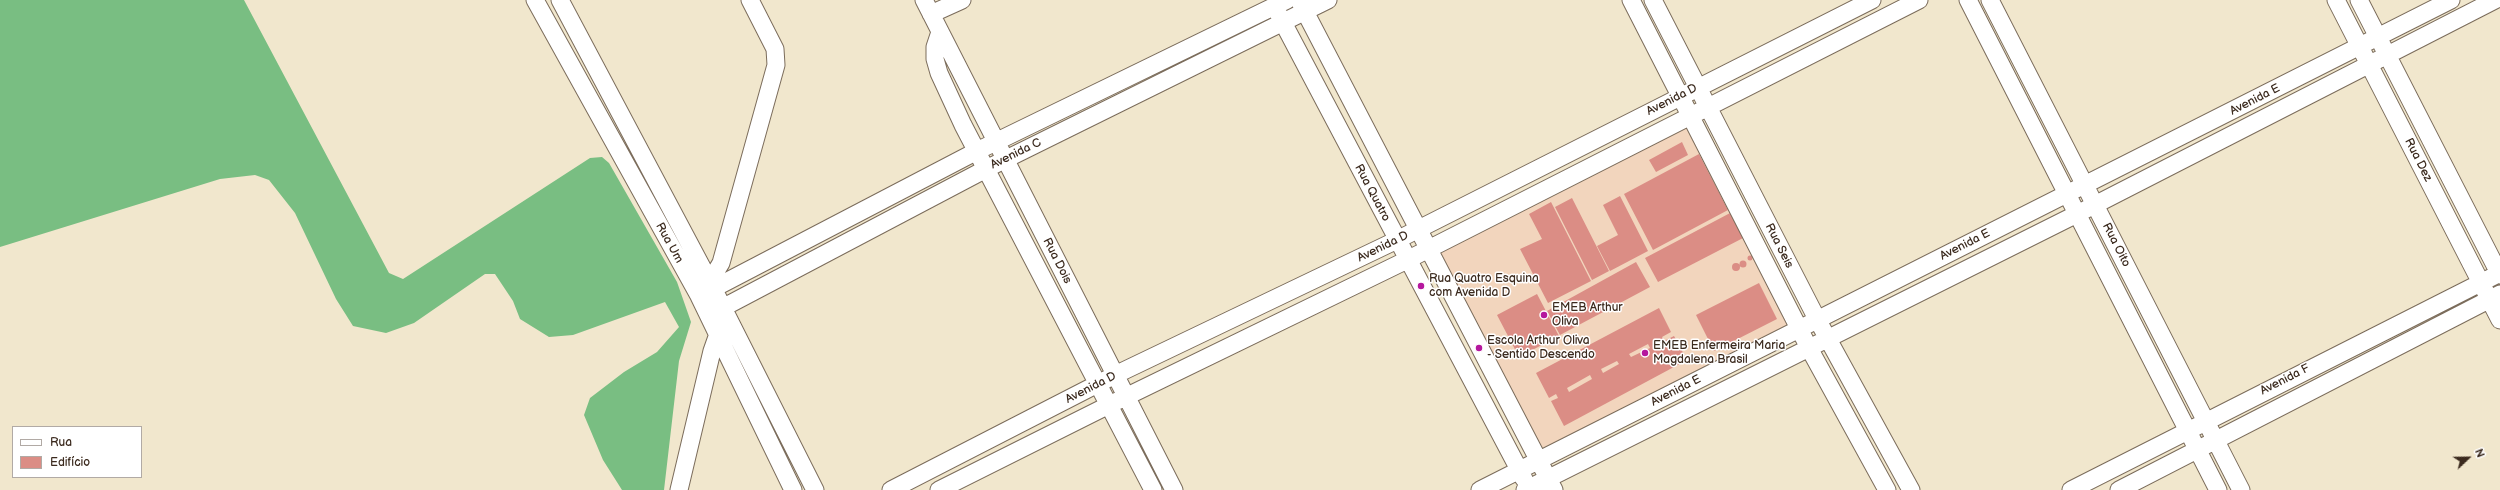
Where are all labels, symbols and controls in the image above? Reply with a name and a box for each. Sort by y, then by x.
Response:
street label: Avenida D [1644,81,1700,119]
street label: Avenida E [2228,81,2282,119]
street label: Avenida C [988,136,1044,172]
street label: Rua Dez [2401,136,2435,184]
street label: Rua Quatro [1351,162,1393,224]
street label: Rua Um [652,220,686,266]
street label: Rua Seis [1762,221,1796,271]
street label: Rua Oito [2099,221,2133,269]
street label: Avenida E [1938,226,1992,264]
street label: Avenida D [1355,228,1411,266]
street label: Rua Dois [1039,236,1075,286]
place label: Rua Quatro Esquina com Avenida D [1429,272,1539,300]
marker: Rua Quatro Esquina com Avenida D [1416,281,1426,291]
place label: EMEB Arthur Oliva [1552,301,1623,329]
marker: EMEB Arthur Oliva [1539,310,1549,320]
place label: Escola Arthur Oliva - Sentido Descendo [1487,334,1595,362]
place label: EMEB Enfermeira Maria Magdalena Brasil [1653,339,1785,367]
marker: Escola Arthur Oliva - Sentido Descendo [1474,343,1484,353]
marker: EMEB Enfermeira Maria Magdalena Brasil [1640,348,1650,358]
street label: Avenida F [2258,361,2312,399]
street label: Avenida D [1063,369,1119,407]
street label: Avenida E [1649,372,1703,410]
legend [12,426,142,478]
text: Rua [50,435,72,450]
north arrow [2448,438,2488,478]
text: N [2472,447,2487,460]
text: Edifício [50,455,90,470]

